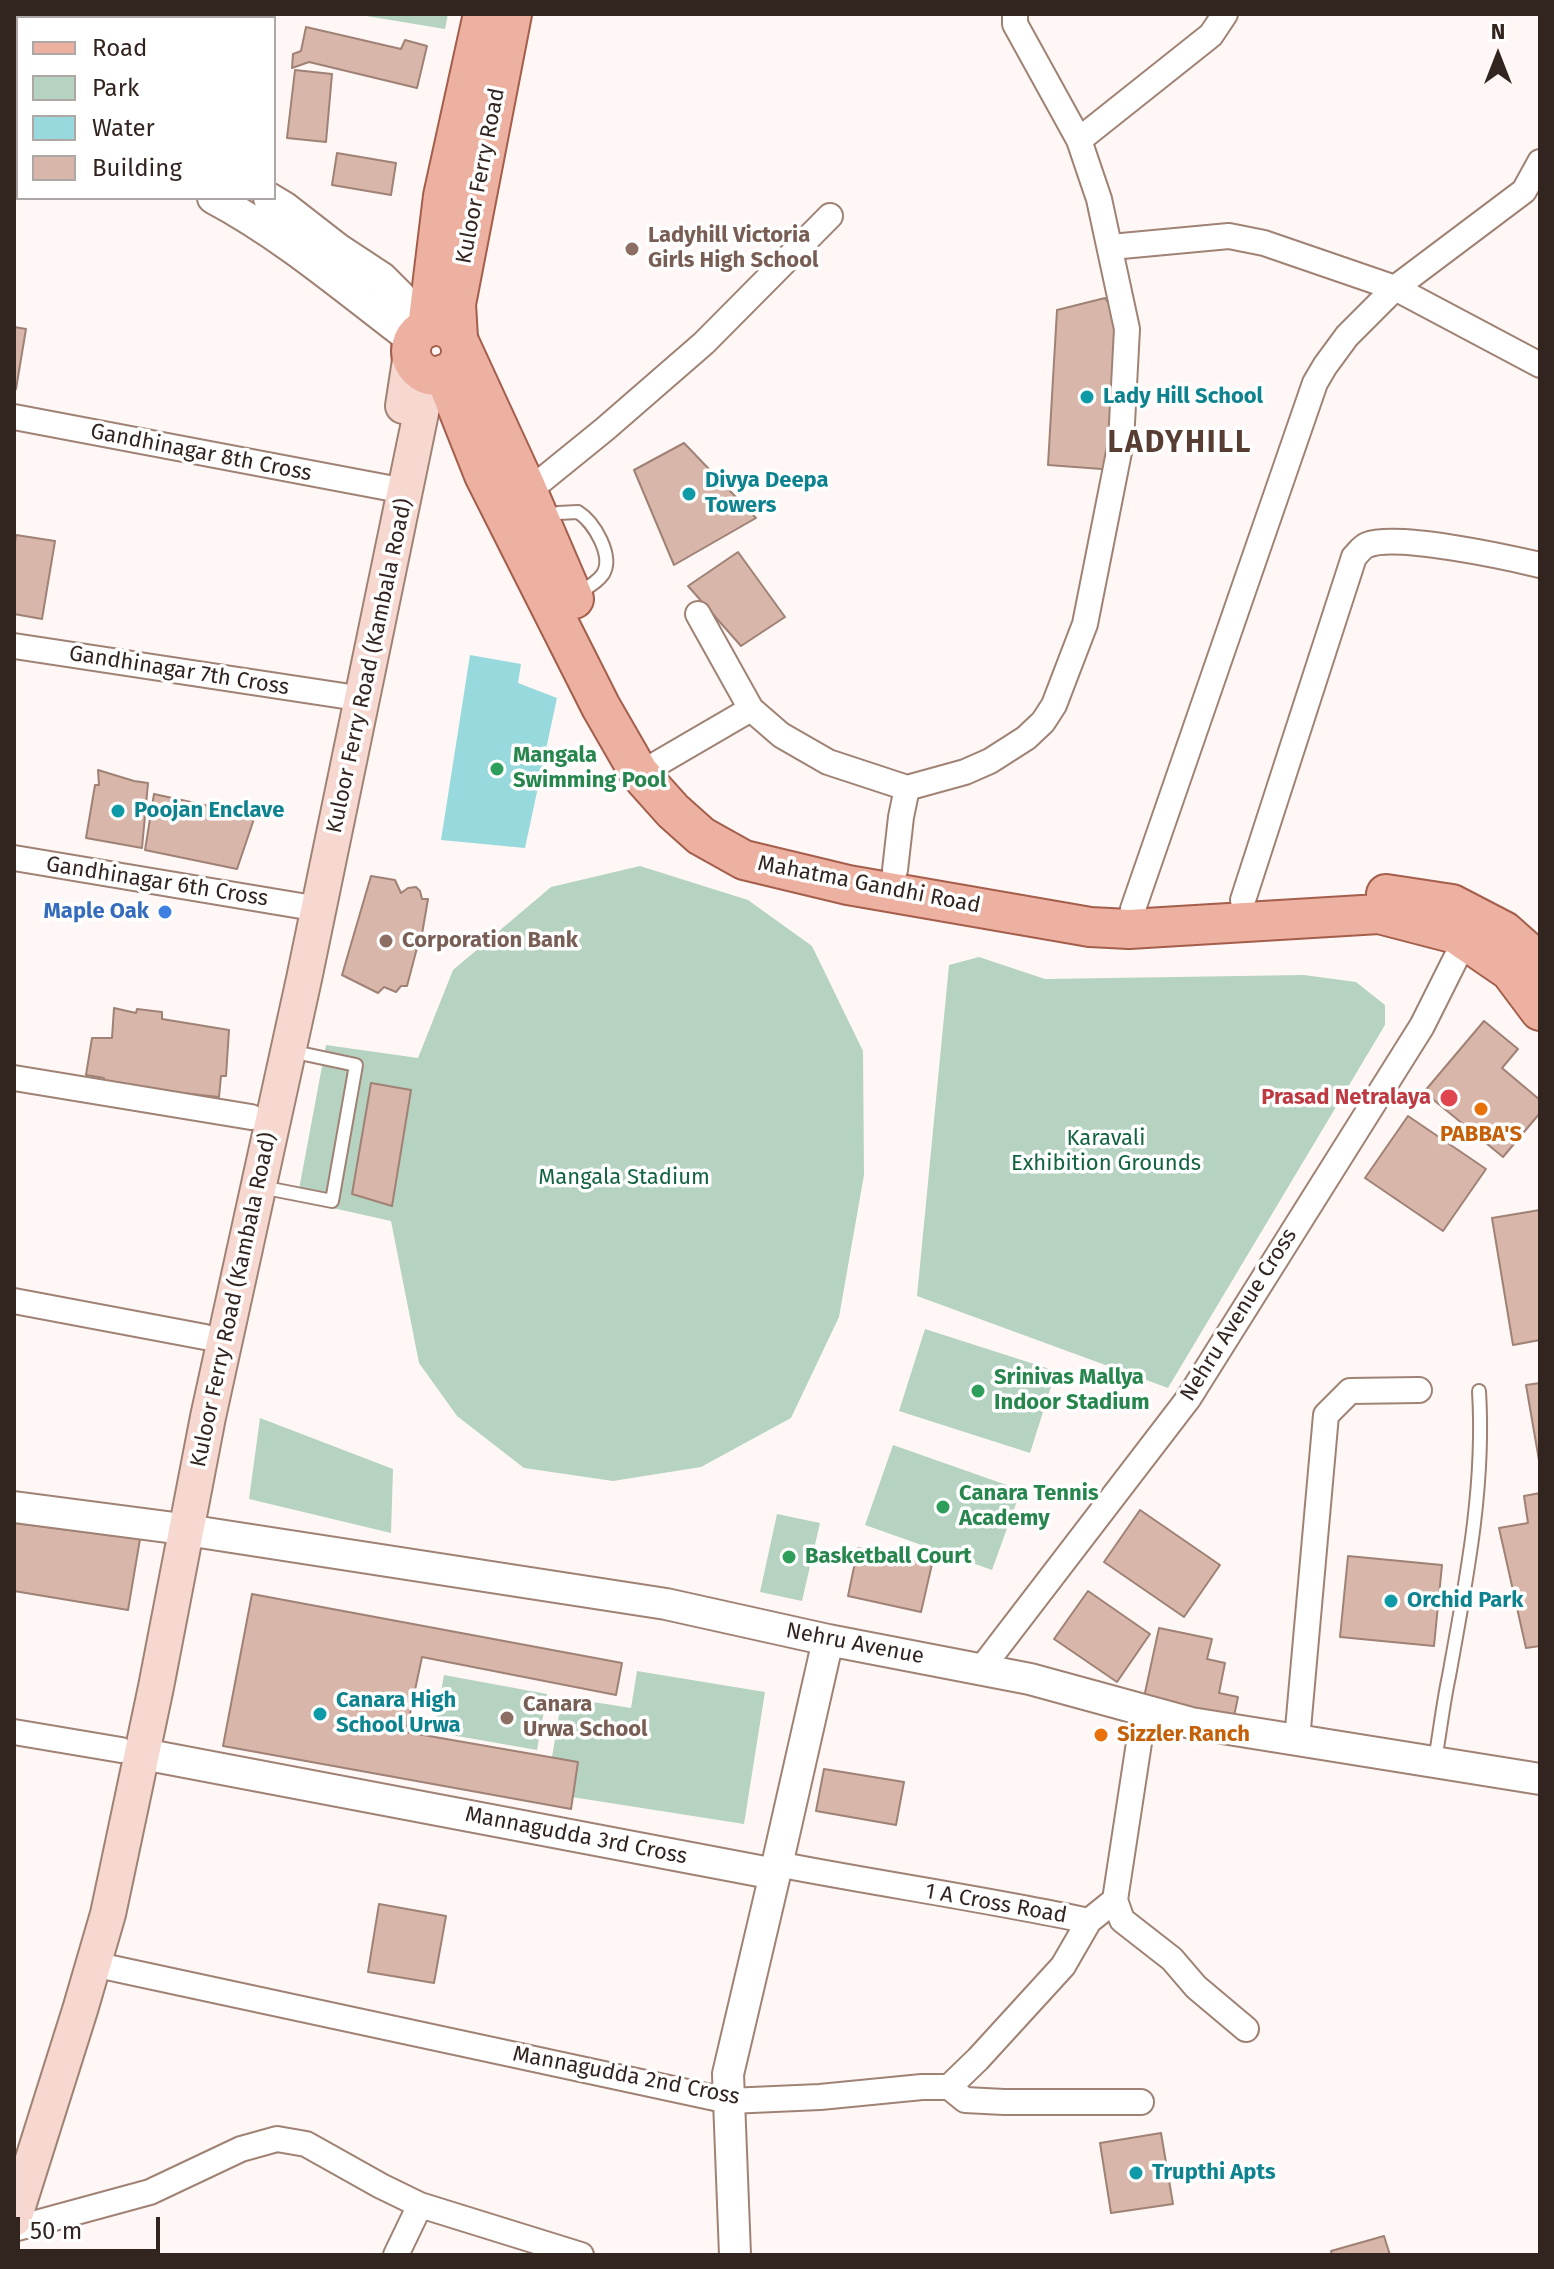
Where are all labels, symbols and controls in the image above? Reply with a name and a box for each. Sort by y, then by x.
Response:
legend [16,16,276,200]
north arrow [1458,16,1538,96]
text: N [1491,18,1505,45]
text: Road [92,34,147,62]
text: Park [92,74,139,102]
street label: Kuloor Ferry Road [451,86,511,266]
text: Water [92,114,155,142]
text: Building [92,154,182,182]
place label: Ladyhill Victoria Girls High School [648,223,819,274]
marker: Ladyhill Victoria Girls High School [623,240,641,258]
place label: Lady Hill School [1103,384,1263,410]
marker: Lady Hill School [1078,388,1096,406]
street label: Gandhinagar 8th Cross [88,419,314,487]
district label: LADYHILL [1108,426,1252,462]
place label: Divya Deepa Towers [705,468,829,520]
marker: Divya Deepa Towers [680,485,698,503]
street label: Kuloor Ferry Road (Kambala Road) [322,496,418,836]
street label: Gandhinagar 7th Cross [67,641,291,701]
place label: Mangala Swimming Pool [513,743,666,794]
marker: Mangala Swimming Pool [488,760,506,778]
place label: Poojan Enclave [134,798,284,824]
marker: Poojan Enclave [109,802,127,820]
street label: Mahatma Gandhi Road [756,850,982,920]
street label: Gandhinagar 6th Cross [44,851,270,913]
place label: Maple Oak [44,899,149,925]
marker: Maple Oak [156,903,174,921]
place label: Corporation Bank [402,928,578,954]
marker: Corporation Bank [377,932,395,950]
place label: Prasad Netralaya [1261,1085,1431,1111]
marker: Prasad Netralaya [1438,1087,1460,1109]
marker: PABBA'S [1472,1100,1490,1118]
place label: PABBA'S [1440,1122,1522,1148]
park label: Karavali Exhibition Grounds [1011,1126,1201,1178]
street label: Kuloor Ferry Road (Kambala Road) [186,1130,282,1470]
park label: Mangala Stadium [538,1165,710,1191]
street label: Nehru Avenue Cross [1175,1224,1303,1406]
place label: Srinivas Mallya Indoor Stadium [994,1365,1150,1416]
marker: Srinivas Mallya Indoor Stadium [969,1382,987,1400]
place label: Canara Tennis Academy [959,1481,1099,1532]
marker: Canara Tennis Academy [934,1498,952,1516]
place label: Basketball Court [805,1544,972,1570]
marker: Basketball Court [780,1548,798,1566]
place label: Orchid Park [1407,1588,1523,1614]
marker: Orchid Park [1382,1592,1400,1610]
street label: Nehru Avenue [784,1618,926,1670]
place label: Canara High School Urwa [336,1688,461,1740]
place label: Canara Urwa School [523,1692,648,1744]
marker: Canara High School Urwa [311,1705,329,1723]
marker: Canara Urwa School [498,1709,516,1727]
place label: Sizzler Ranch [1117,1722,1250,1748]
marker: Sizzler Ranch [1092,1726,1110,1744]
street label: Mannagudda 3rd Cross [463,1802,689,1870]
street label: 1 A Cross Road [923,1879,1069,1929]
street label: Mannagudda 2nd Cross [510,2041,742,2111]
place label: Trupthi Apts [1152,2160,1276,2186]
marker: Trupthi Apts [1127,2164,1145,2182]
scale bar [20,2201,164,2251]
text: 50 m [30,2217,82,2245]

